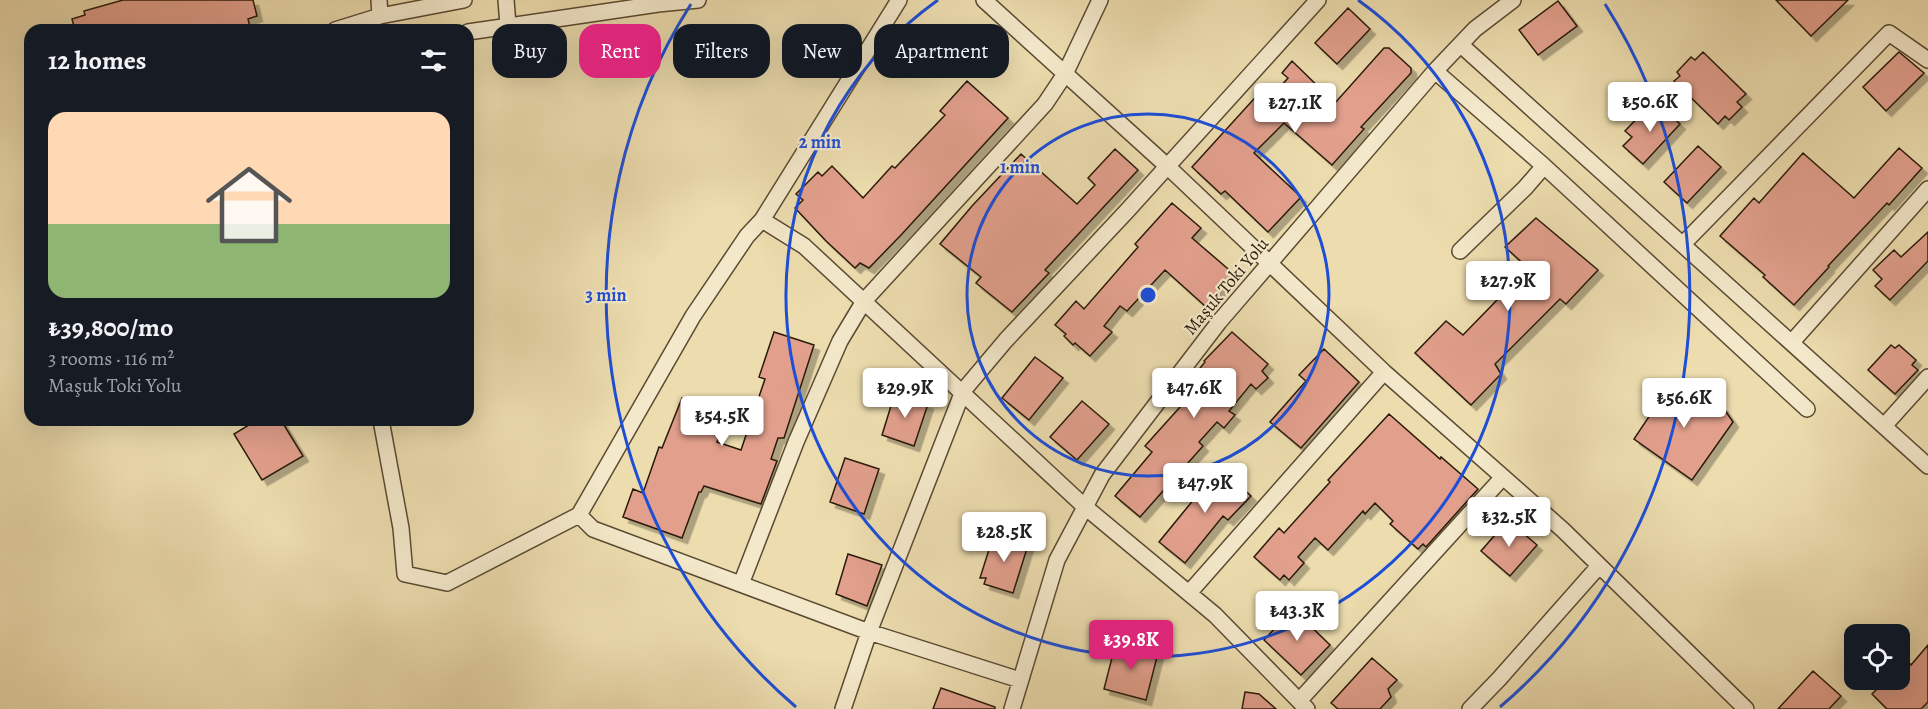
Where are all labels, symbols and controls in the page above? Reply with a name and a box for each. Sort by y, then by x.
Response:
chip: Buy [492,24,567,78]
chip: Rent [579,24,661,78]
chip: Filters [673,24,770,78]
chip: New [782,24,862,78]
chip: Apartment [874,24,1009,78]
text: 12 homes [48,43,146,78]
icon: filters [417,44,450,77]
pin: ₺50.6K [1601,82,1699,133]
pin: ₺27.1K [1246,83,1344,134]
text: ₺50.6K [1622,88,1678,115]
text: ₺27.1K [1268,89,1322,116]
text: 2 min [799,130,841,154]
icon: home [195,151,303,259]
text: 1 min [1000,155,1040,179]
street label: Maşuk Toki Yolu [1178,232,1274,340]
pin: ₺27.9K [1459,261,1557,312]
text: ₺27.9K [1480,267,1536,294]
text: 3 min [585,283,627,307]
centre of rings [1138,285,1158,305]
text: ₺39,800/mo [48,310,173,345]
text: 3 rooms · 116 m² [48,345,174,372]
pin: ₺29.9K [856,368,954,419]
pin: ₺47.6K [1145,368,1243,419]
text: Maşuk Toki Yolu [48,372,182,399]
text: ₺29.9K [877,374,933,401]
text: ₺47.6K [1166,374,1222,401]
pin: ₺56.6K [1635,378,1733,429]
text: ₺56.6K [1656,384,1712,411]
pin: ₺54.5K [673,396,771,447]
text: ₺54.5K [695,402,749,429]
pin: ₺47.9K [1156,463,1254,514]
text: ₺47.9K [1177,469,1233,496]
pin: ₺32.5K [1460,497,1558,548]
text: ₺32.5K [1481,503,1537,530]
pin: ₺28.5K [955,512,1053,563]
text: ₺28.5K [976,518,1032,545]
pin: ₺43.3K [1248,591,1346,642]
text: ₺43.3K [1270,597,1325,624]
pin: ₺39.8K [1082,620,1180,671]
map controls [1844,624,1910,690]
button: locate [1844,624,1910,690]
text: ₺39.8K [1103,626,1159,653]

